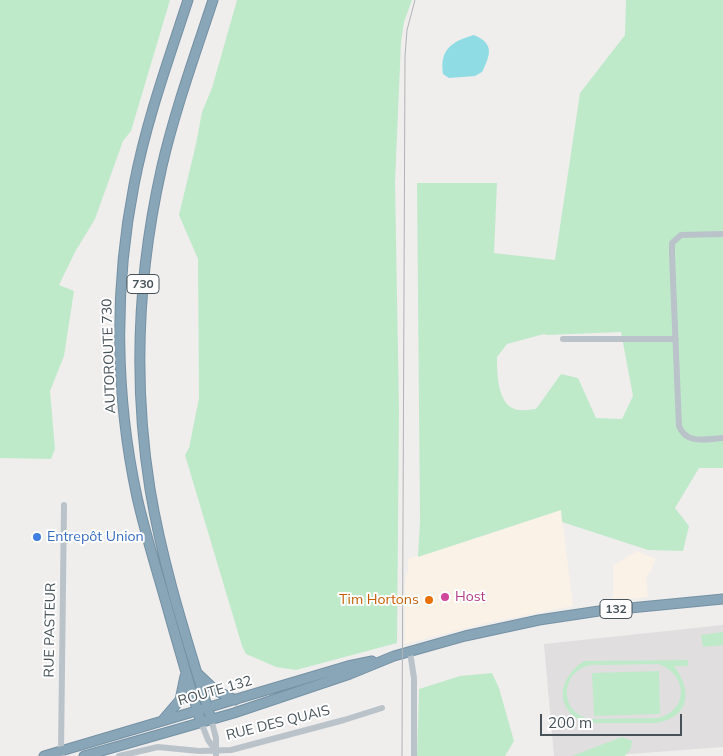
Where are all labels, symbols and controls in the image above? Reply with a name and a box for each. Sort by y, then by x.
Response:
road number: 730 [127,274,159,294]
street label: AUTOROUTE 730 [99,298,119,414]
place label: Entrepôt Union [47,529,144,545]
marker: Entrepôt Union [31,531,43,543]
street label: RUE PASTEUR [41,582,59,678]
place label: Host [455,589,485,605]
marker: Host [439,591,451,603]
place label: Tim Hortons [339,592,419,608]
marker: Tim Hortons [423,594,435,606]
road number: 132 [600,600,632,618]
street label: ROUTE 132 [176,672,254,710]
street label: RUE DES QUAIS [224,702,332,744]
scale bar [543,704,686,736]
text: 200 m [548,713,592,732]

